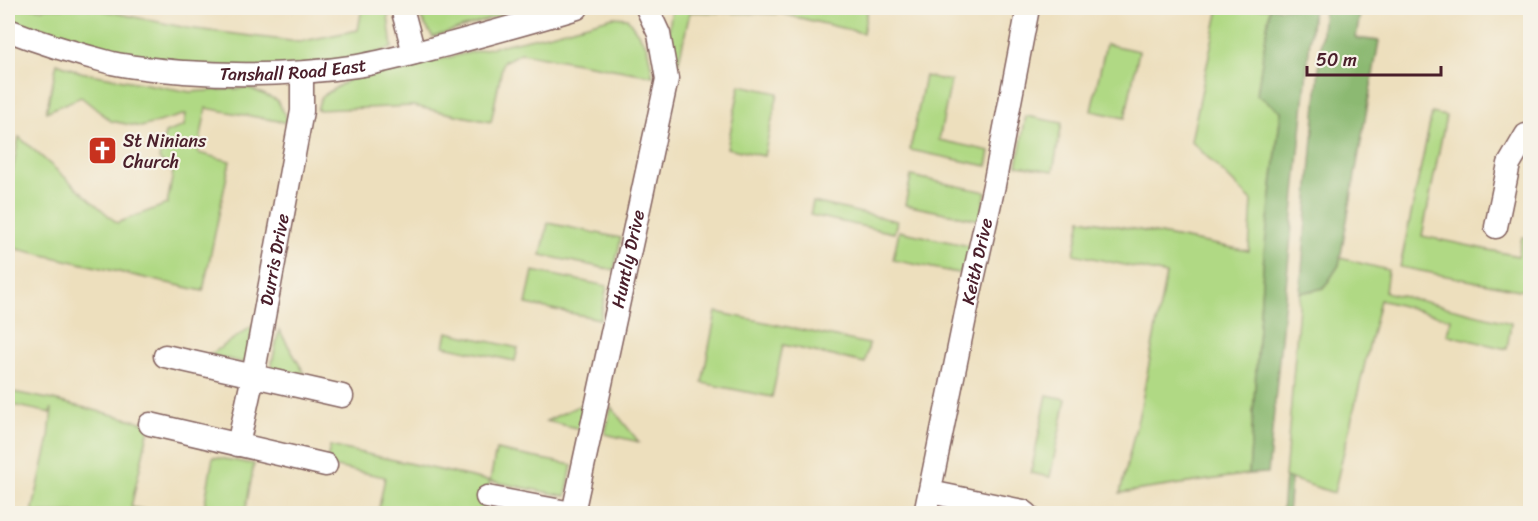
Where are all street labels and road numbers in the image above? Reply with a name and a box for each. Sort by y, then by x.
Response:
street label: Tanshall Road East [219,49,369,90]
street label: Huntly Drive [602,207,654,311]
street label: Durris Drive [250,211,299,308]
street label: Keith Drive [952,215,1002,307]

